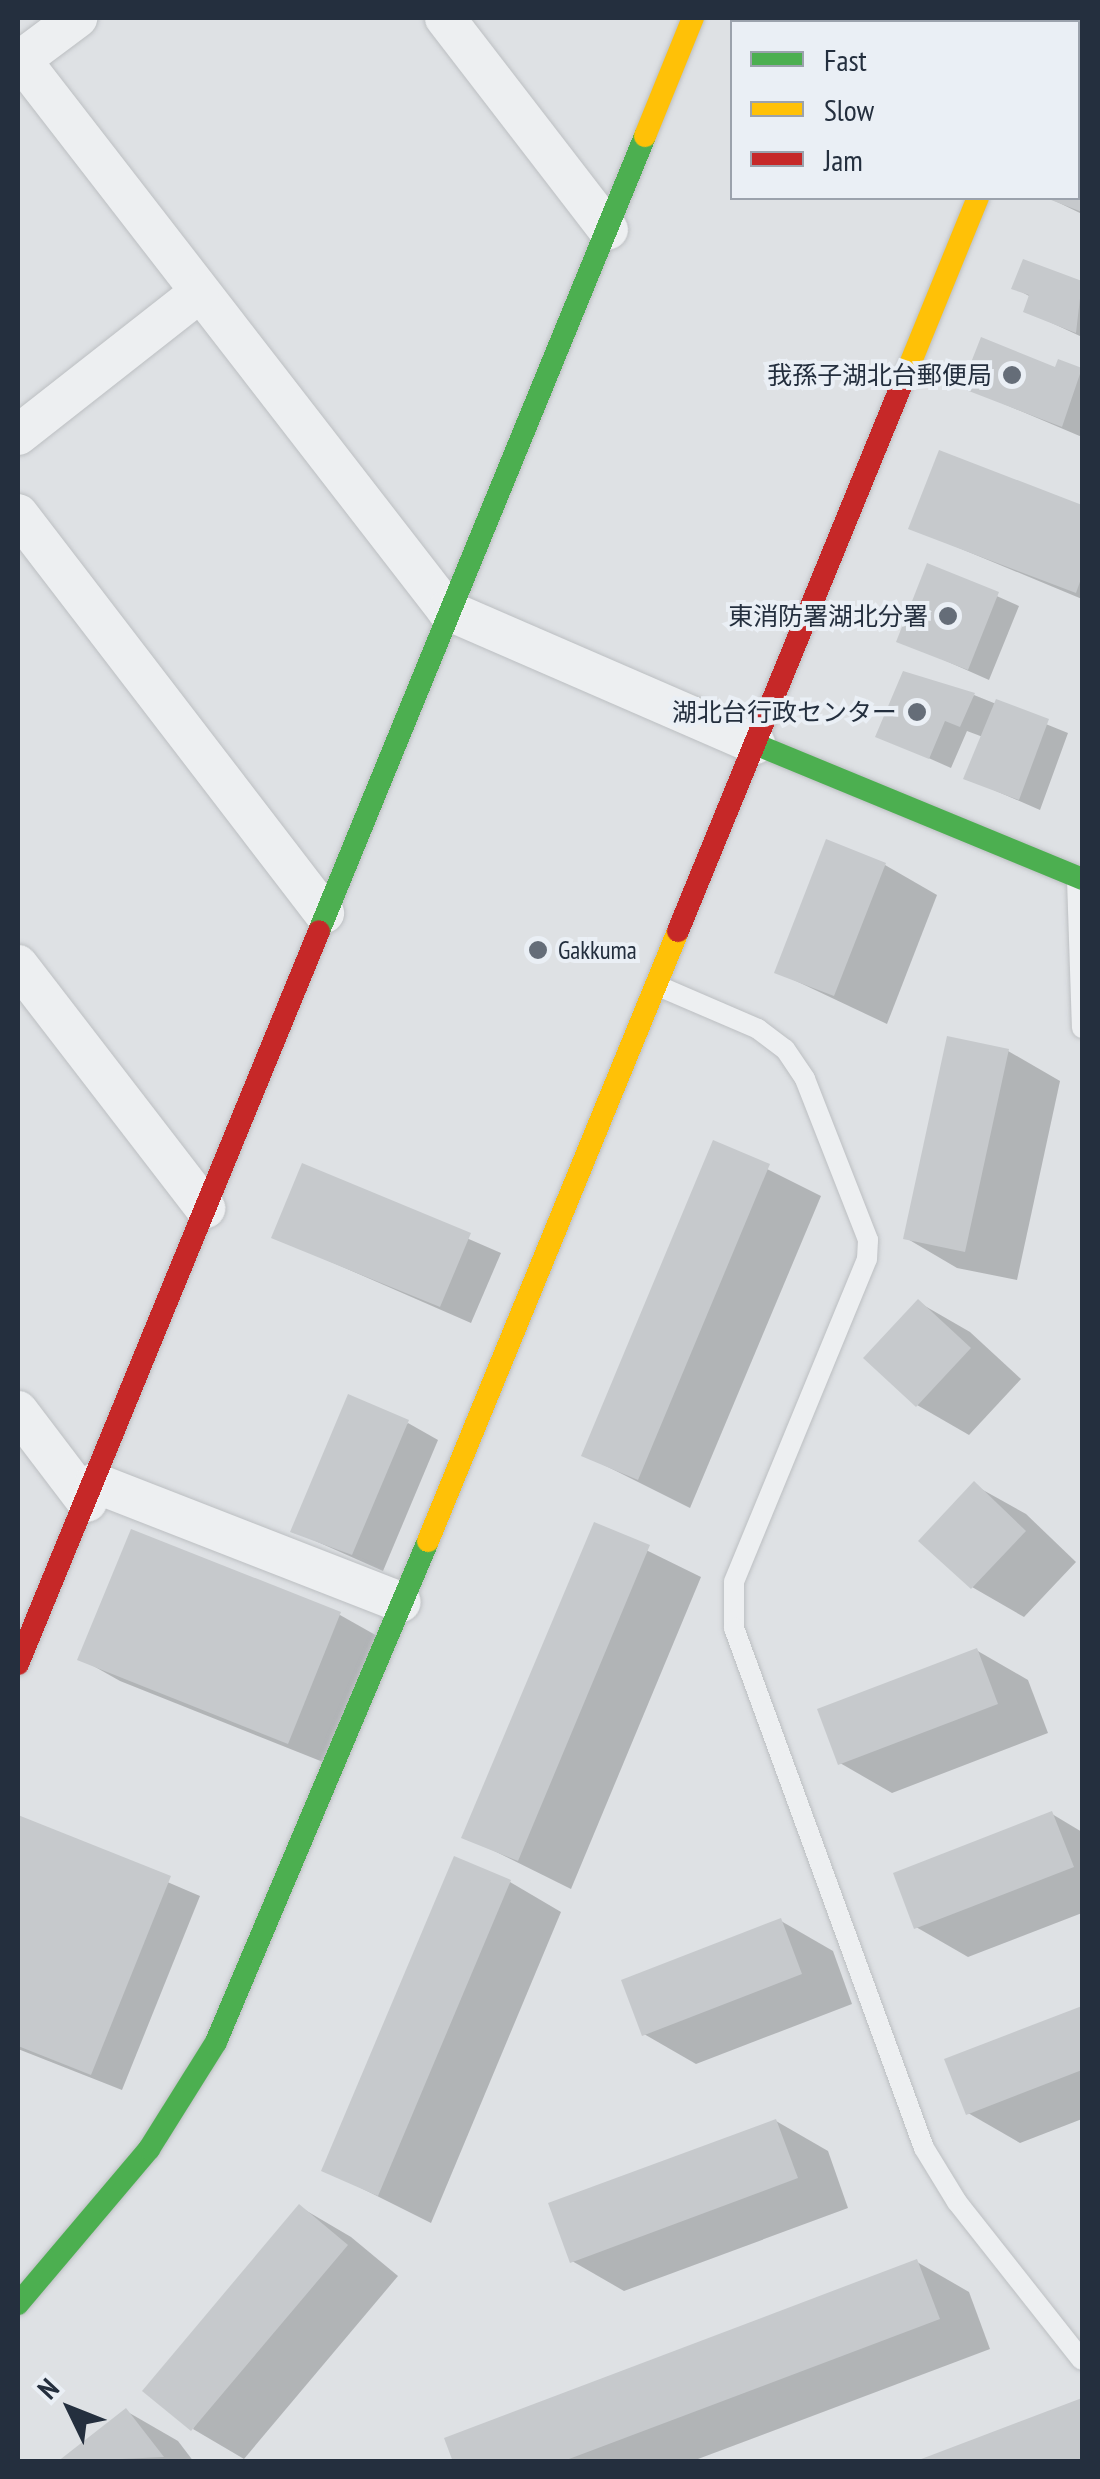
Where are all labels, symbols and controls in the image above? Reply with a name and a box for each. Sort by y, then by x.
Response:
legend [730,20,1080,200]
text: Fast [824,40,867,79]
text: Slow [824,90,874,129]
text: Jam [824,140,863,179]
place label: 我孫子湖北台郵便局 [767,360,992,390]
marker: 我孫子湖北台郵便局 [1001,364,1023,386]
place label: 東消防署湖北分署 [728,601,928,631]
marker: 東消防署湖北分署 [937,605,959,627]
place label: 湖北台行政センター [672,697,897,727]
marker: 湖北台行政センター [906,701,928,723]
place label: Gakkuma [558,935,637,965]
marker: Gakkuma [527,939,549,961]
north arrow [20,2359,120,2459]
text: N [29,2370,66,2406]

